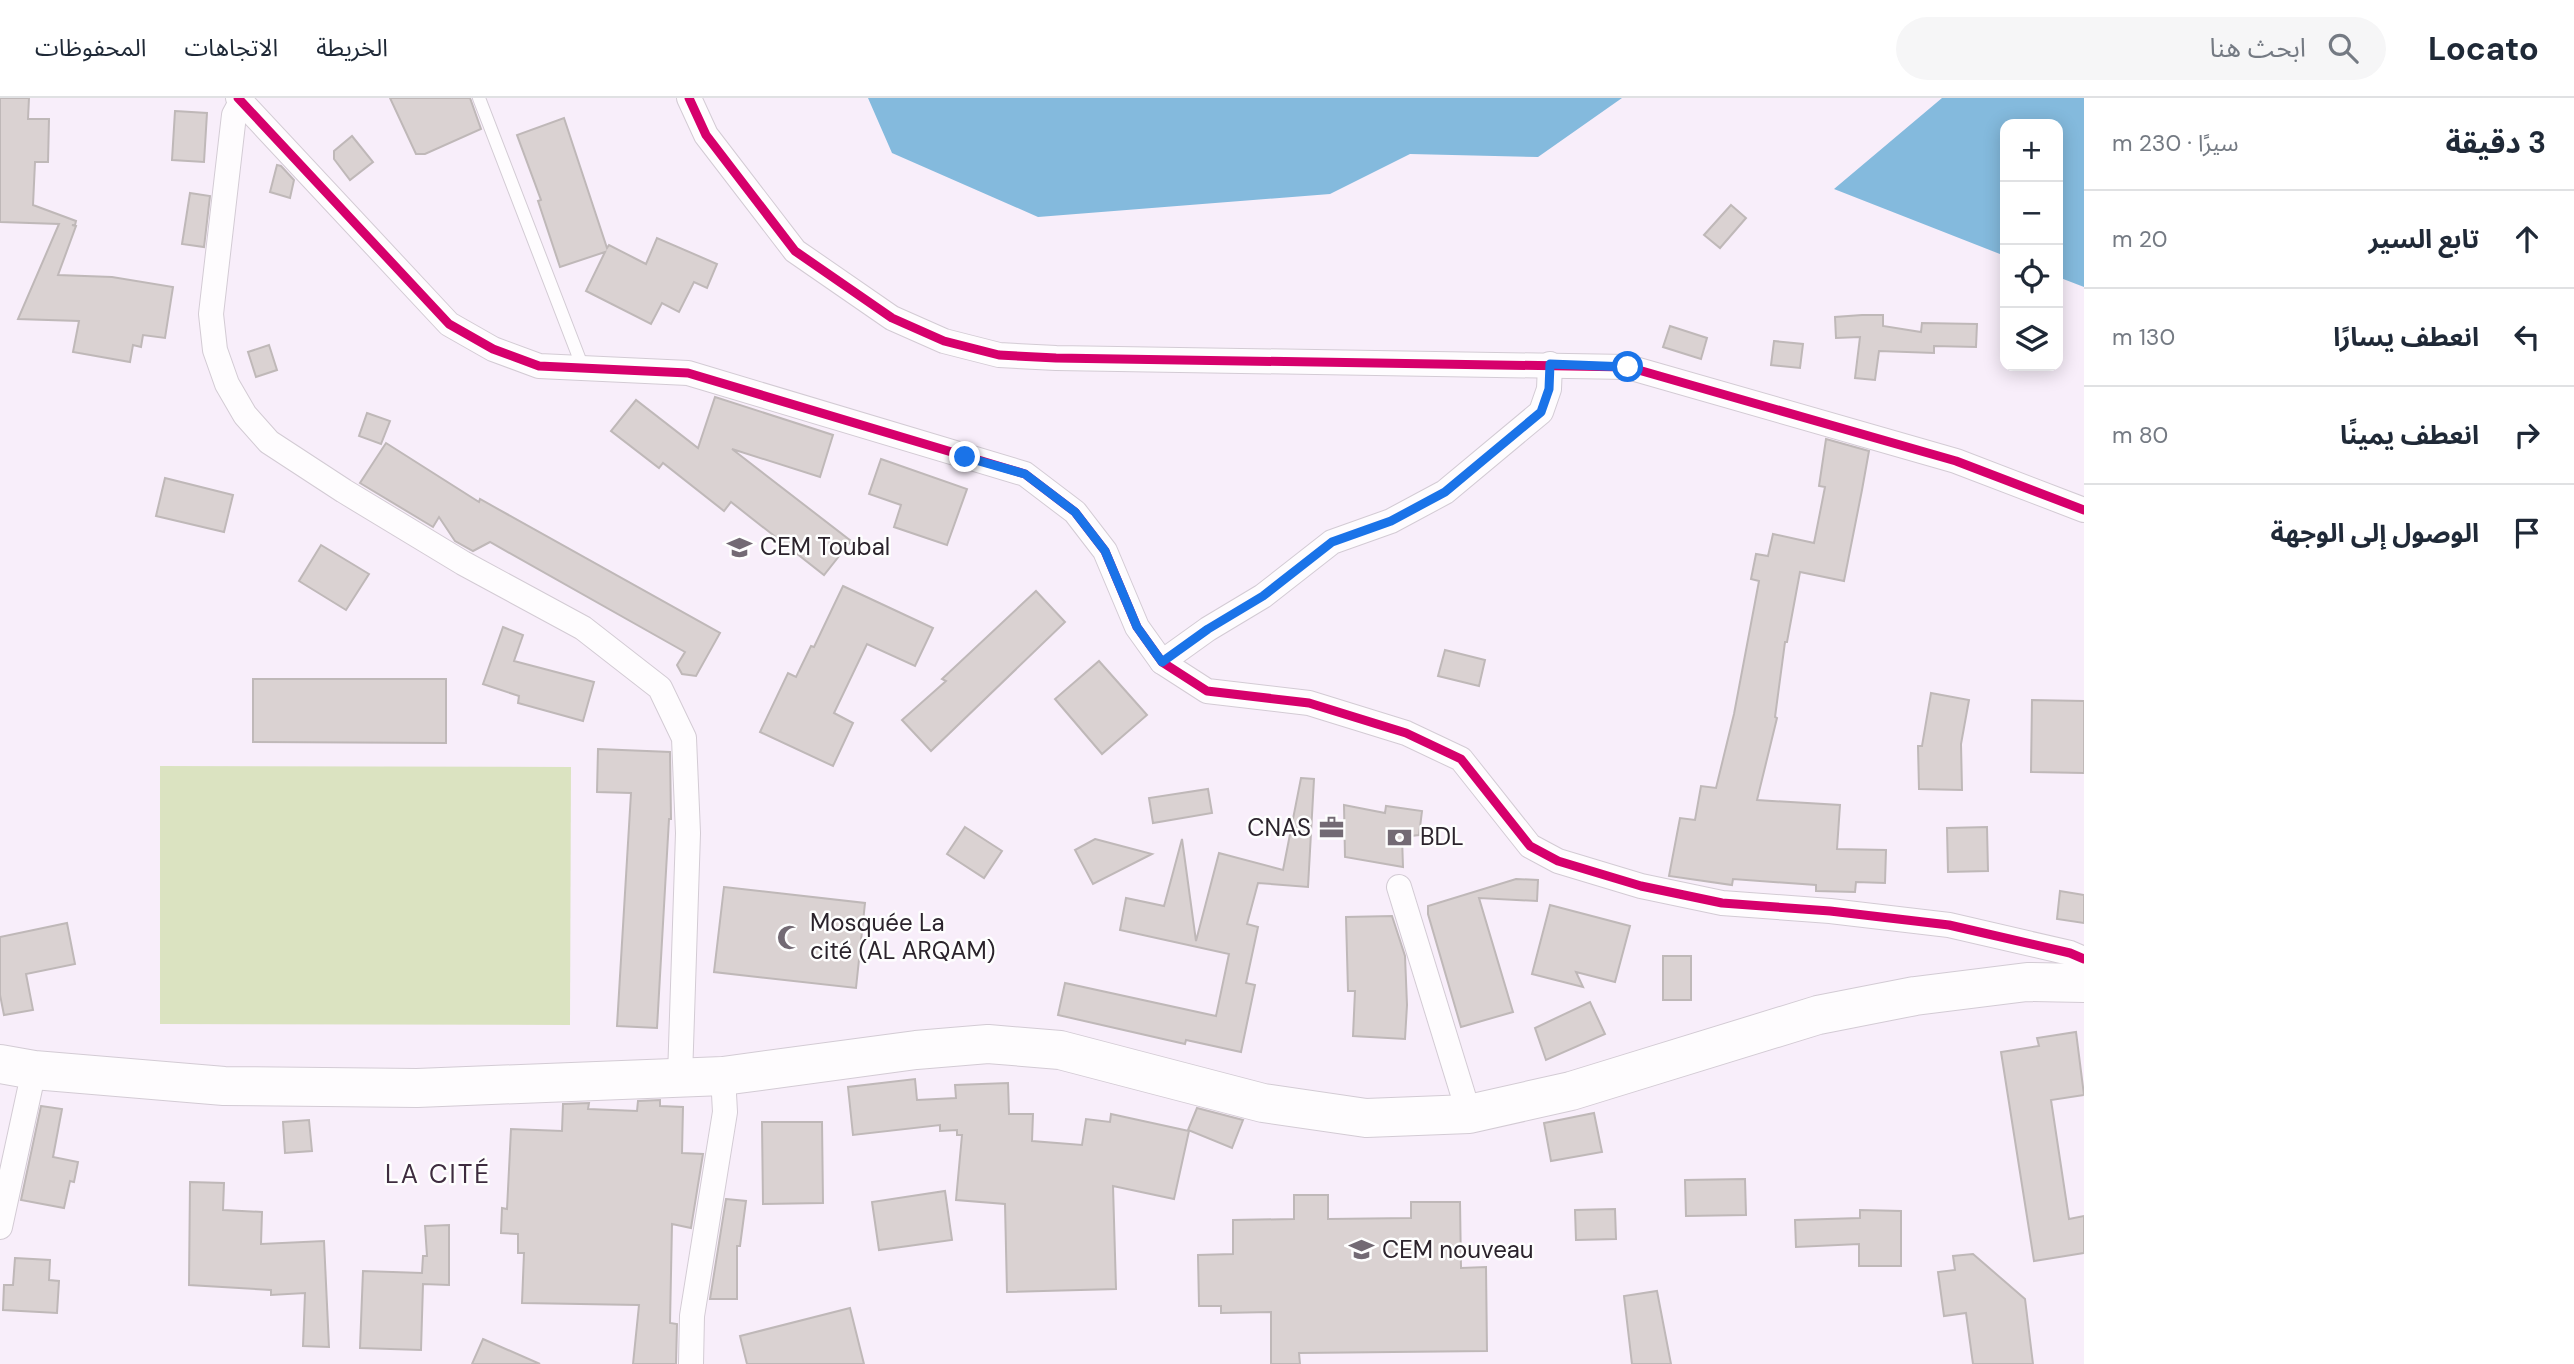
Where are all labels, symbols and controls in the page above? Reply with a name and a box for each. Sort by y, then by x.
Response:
search box [1896,17,2386,80]
text: Locato [2428,27,2539,70]
icon: search [2324,29,2362,67]
text: ابحث هنا [2210,31,2306,65]
text: المحفوظات [35,32,146,63]
text: الاتجاهات [184,32,278,63]
text: الخريطة [316,32,388,63]
map controls [2000,119,2063,371]
button: + [2000,119,2063,182]
text: 3 دقيقة [2445,123,2546,162]
text: سيرًا · 230 m [2112,128,2239,158]
button: − [2000,182,2063,245]
icon: ahead [2508,220,2546,258]
text: تابع السير [2369,222,2479,256]
text: 20 m [2112,224,2167,254]
button: locate [2000,245,2063,308]
button: layers [2000,308,2063,371]
icon: left [2508,318,2546,356]
text: انعطف يسارًا [2333,320,2479,354]
text: 130 m [2112,322,2175,352]
route start [1612,351,1643,382]
icon: right [2508,416,2546,454]
text: انعطف يمينًا [2340,418,2479,452]
text: 80 m [2112,420,2168,450]
route end [949,441,980,472]
icon: arrive [2508,514,2546,552]
text: الوصول إلى الوجهة [2270,516,2479,550]
place label: CEM Toubal [760,531,890,562]
school or university icon: CEM Toubal [726,533,754,561]
place label: CNAS [1247,812,1311,843]
office icon: CNAS [1317,814,1345,842]
place label: BDL [1420,821,1464,852]
bank icon: BDL [1386,823,1414,851]
place label: Mosquée La cité (AL ARQAM) [810,907,996,966]
mosque icon: Mosquée La cité (AL ARQAM) [776,923,804,951]
district label: LA CITÉ [385,1157,491,1191]
place label: CEM nouveau [1382,1234,1534,1265]
school or university icon: CEM nouveau [1348,1236,1376,1264]

